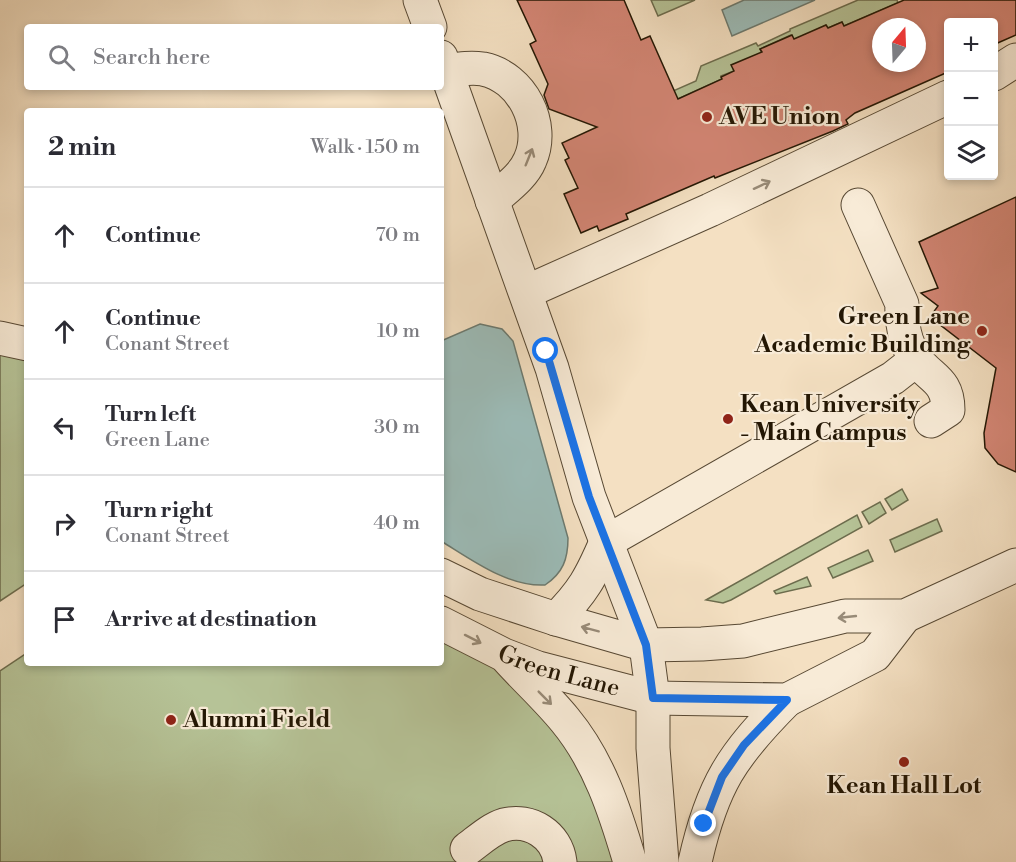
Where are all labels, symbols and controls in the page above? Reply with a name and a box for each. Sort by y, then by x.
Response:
north arrow [872,18,926,72]
map controls [944,18,998,180]
button: + [944,18,998,72]
search box [24,24,444,90]
icon: search [45,41,78,74]
text: Search here [93,44,210,71]
button: − [944,72,998,126]
place label: AVE Union [718,102,841,132]
marker: AVE Union [700,110,714,124]
button: layers [944,126,998,180]
text: 2 min [48,131,116,163]
text: Walk · 150 m [311,135,420,160]
one-way arrow [525,148,536,167]
one-way arrow [753,178,771,190]
icon: ahead [48,219,81,252]
text: Continue [105,222,201,249]
text: 70 m [376,223,420,248]
place label: Green Lane Academic Building [754,302,971,360]
text: Continue [105,305,201,332]
icon: ahead [48,315,81,348]
text: 10 m [377,319,420,344]
marker: Green Lane Academic Building [975,324,989,338]
text: Conant Street [105,332,229,357]
route start [532,337,558,363]
place label: Kean University - Main Campus [740,390,920,448]
text: Turn left [105,401,196,428]
icon: left [48,411,81,444]
marker: Kean University - Main Campus [721,412,735,426]
text: 30 m [374,415,420,440]
text: Green Lane [105,428,210,453]
text: Turn right [105,497,213,524]
icon: right [48,507,81,540]
text: 40 m [373,511,420,536]
text: Conant Street [105,524,229,549]
icon: arrive [48,603,81,636]
text: Arrive at destination [105,606,317,633]
one-way arrow [837,612,857,623]
one-way arrow [581,622,600,634]
one-way arrow [463,634,481,646]
street label: Green Lane [493,639,623,704]
one-way arrow [537,691,552,706]
place label: Alumni Field [182,705,331,735]
marker: Alumni Field [164,713,178,727]
marker: Kean Hall Lot [897,755,911,769]
place label: Kean Hall Lot [827,771,982,801]
route end [690,810,716,836]

